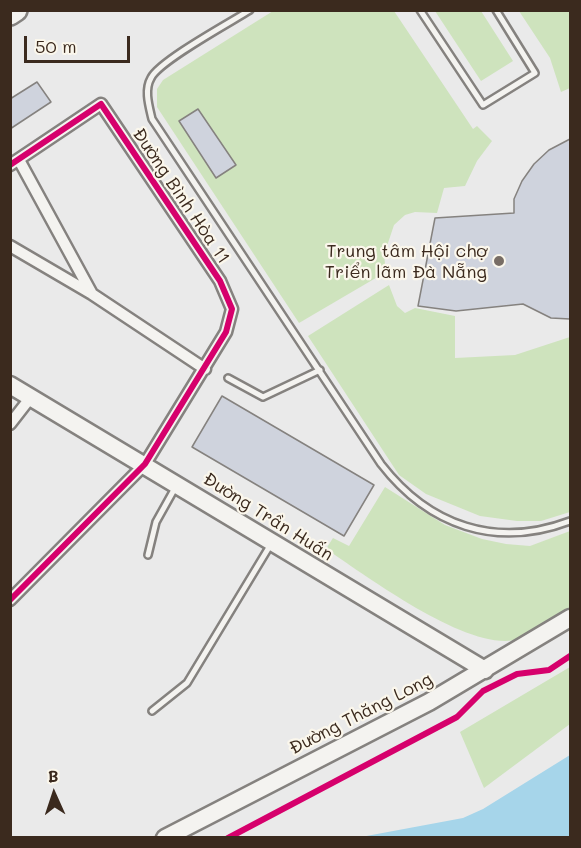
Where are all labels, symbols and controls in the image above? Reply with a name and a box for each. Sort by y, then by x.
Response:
scale bar [27,24,134,62]
text: 50 m [35,34,77,58]
street label: Đường Bình Hòa 11 [128,124,234,268]
place label: Trung tâm Hội chợ Triển lãm Đà Nẵng [325,240,487,282]
marker: Trung tâm Hội chợ Triển lãm Đà Nẵng [492,254,506,268]
street label: Đường Trần Huấn [199,468,337,566]
street label: Đường Thăng Long [286,669,436,759]
north arrow [24,764,84,824]
text: B [47,765,59,786]

